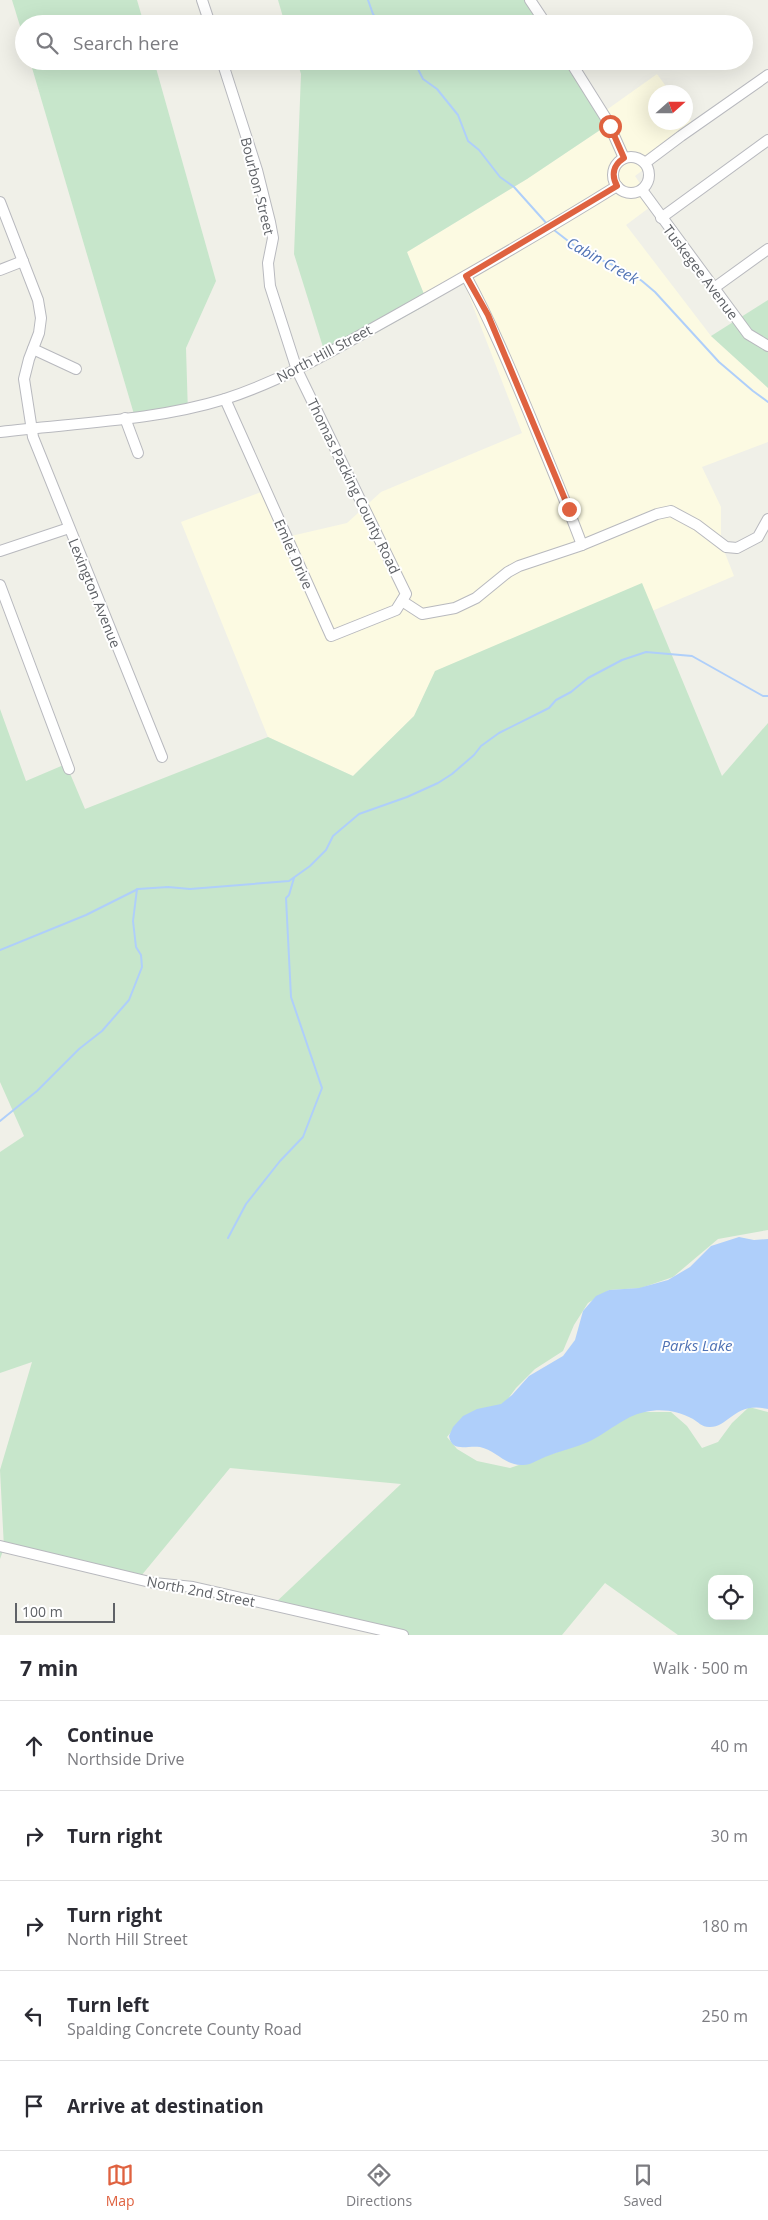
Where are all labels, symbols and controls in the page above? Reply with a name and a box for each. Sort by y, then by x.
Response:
search box [15,15,753,70]
icon: search [33,29,61,57]
text: Search here [73,30,179,56]
north arrow [648,85,693,130]
route start [599,115,622,138]
street label: Bourbon Street [237,135,279,237]
street label: Tuskegee Avenue [659,221,743,323]
water label: Cabin Creek [563,232,643,288]
street label: North Hill Street [273,320,375,386]
street label: Thomas Packing County Road [303,395,405,577]
route end [558,498,581,521]
street label: Emlet Drive [270,516,318,592]
street label: Lexington Avenue [64,535,126,651]
water label: Parks Lake [661,1335,733,1355]
street label: North 2nd Street [145,1571,257,1611]
map controls [708,1575,753,1620]
button: locate [708,1575,753,1620]
scale bar [15,1600,115,1623]
text: 100 m [22,1602,63,1621]
text: 7 min [20,1654,78,1682]
text: Walk · 500 m [653,1657,748,1679]
text: Continue [67,1722,154,1748]
icon: ahead [20,1732,48,1760]
text: 40 m [711,1735,748,1757]
text: Northside Drive [67,1748,184,1770]
icon: right [20,1822,48,1850]
text: Turn right [67,1823,162,1849]
text: 30 m [711,1825,748,1847]
text: Turn right [67,1902,162,1928]
icon: right [20,1912,48,1940]
text: 180 m [702,1915,748,1937]
text: North Hill Street [67,1928,188,1950]
text: Turn left [67,1992,149,2018]
icon: left [20,2002,48,2030]
text: 250 m [702,2005,748,2027]
text: Spalding Concrete County Road [67,2018,302,2040]
icon: arrive [20,2092,48,2120]
text: Arrive at destination [67,2093,264,2119]
tab: Map [106,2161,135,2210]
tab: Directions [346,2161,412,2210]
tab: Saved [623,2161,662,2210]

